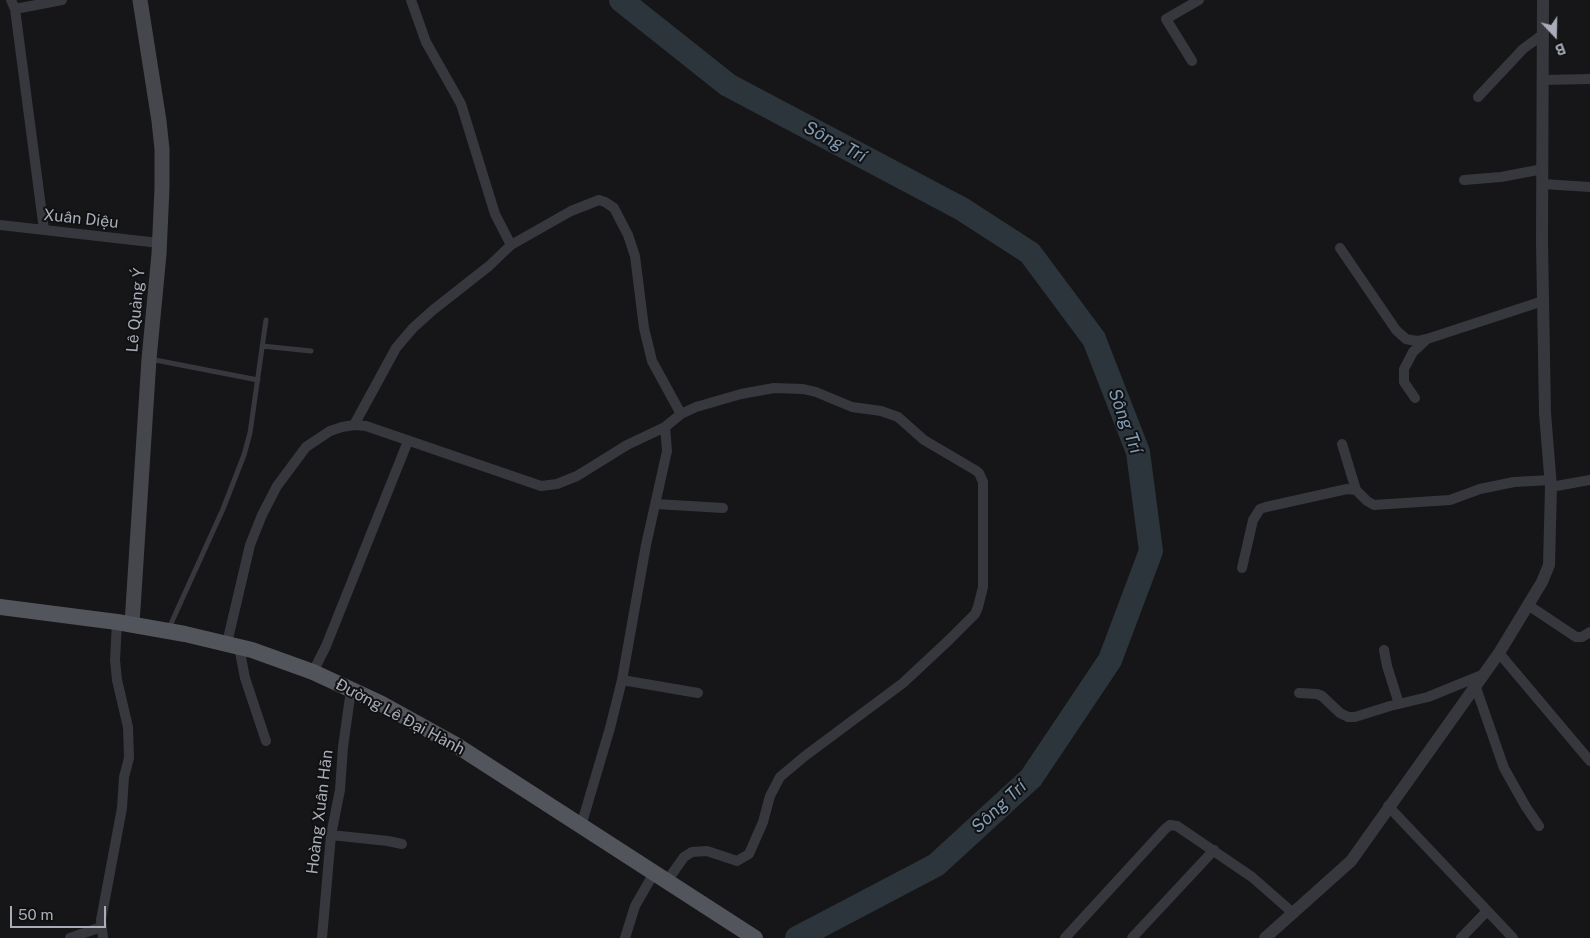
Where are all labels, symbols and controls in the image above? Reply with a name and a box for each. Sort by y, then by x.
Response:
north arrow [1530,10,1580,60]
text: B [1553,40,1568,58]
water label: Sông Trí [800,117,870,167]
street label: Xuân Diệu [43,206,119,232]
street label: Lê Quảng Ý [123,267,149,353]
water label: Sông Trí [1103,386,1147,456]
street label: Đường Lê Đại Hành [332,675,468,759]
street label: Hoàng Xuân Hãn [303,749,337,875]
water label: Sông Trí [967,776,1031,838]
scale bar [12,896,109,928]
text: 50 m [18,906,53,923]

